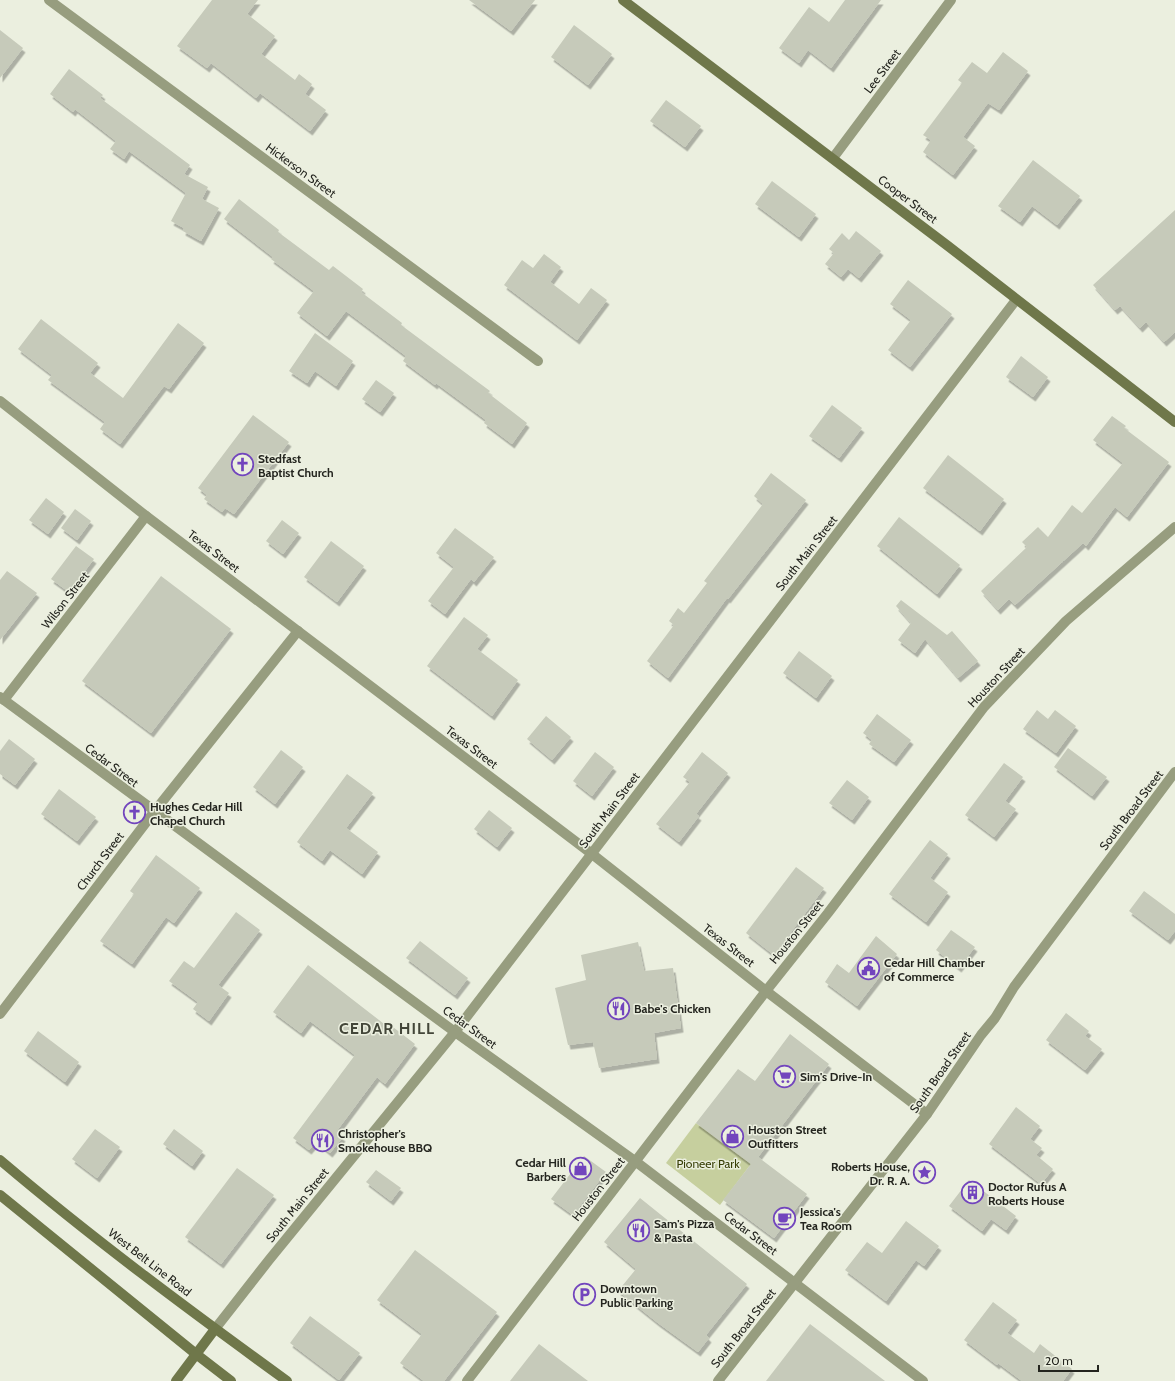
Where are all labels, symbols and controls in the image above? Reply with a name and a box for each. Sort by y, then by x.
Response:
street label: Lee Street [860,46,904,96]
street label: Hickerson Street [263,139,339,201]
street label: Cooper Street [875,172,941,226]
place label: Stedfast Baptist Church [258,451,334,480]
church icon: Stedfast Baptist Church [230,452,256,478]
street label: South Main Street [772,512,840,594]
street label: Texas Street [185,527,243,575]
street label: Wilson Street [38,568,92,632]
street label: Houston Street [964,644,1028,710]
street label: Texas Street [443,723,501,771]
street label: Cedar Street [82,740,142,790]
street label: South Broad Street [1096,767,1166,853]
street label: South Main Street [576,769,642,851]
place label: Hughes Cedar Hill Chapel Church [150,799,243,828]
church icon: Hughes Cedar Hill Chapel Church [121,800,147,826]
street label: Church Street [73,829,127,893]
street label: Houston Street [766,897,826,967]
street label: Texas Street [700,920,758,970]
place label: Cedar Hill Chamber of Commerce [884,955,985,984]
public building icon: Cedar Hill Chamber of Commerce [856,956,882,982]
restaurant icon: Babe's Chicken [606,995,632,1021]
place label: Babe's Chicken [634,1001,711,1016]
street label: Cedar Street [440,1002,500,1052]
district label: CEDAR HILL [339,1019,435,1038]
street label: South Broad Street [906,1028,974,1116]
supermarket icon: Sim's Drive-In [772,1063,798,1089]
place label: Sim's Drive-In [800,1069,872,1084]
place label: Houston Street Outfitters [748,1122,827,1151]
shop icon: Houston Street Outfitters [720,1123,746,1149]
place label: Christopher's Smokehouse BBQ [338,1126,432,1155]
restaurant icon: Christopher's Smokehouse BBQ [309,1127,335,1153]
street label: Houston Street [568,1154,628,1224]
place label: Cedar Hill Barbers [515,1155,566,1184]
shop icon: Cedar Hill Barbers [568,1156,594,1182]
park label: Pioneer Park [676,1156,740,1171]
place label: Roberts House, Dr. R. A. [831,1159,910,1188]
place icon: Roberts House, Dr. R. A. [912,1160,938,1186]
street label: South Main Street [262,1165,332,1245]
place label: Doctor Rufus A Roberts House [988,1179,1067,1208]
building icon: Doctor Rufus A Roberts House [959,1180,985,1206]
place label: Jessica's Tea Room [799,1204,852,1233]
cafe icon: Jessica's Tea Room [772,1205,798,1231]
street label: Cedar Street [721,1208,781,1258]
place label: Sam's Pizza & Pasta [654,1216,714,1245]
restaurant icon: Sam's Pizza & Pasta [626,1217,652,1243]
street label: West Belt Line Road [105,1225,195,1299]
place label: Downtown Public Parking [600,1281,673,1310]
parking icon: Downtown Public Parking [572,1282,598,1308]
street label: South Broad Street [707,1285,779,1371]
scale bar [1039,1347,1098,1373]
text: 20 m [1045,1353,1073,1368]

